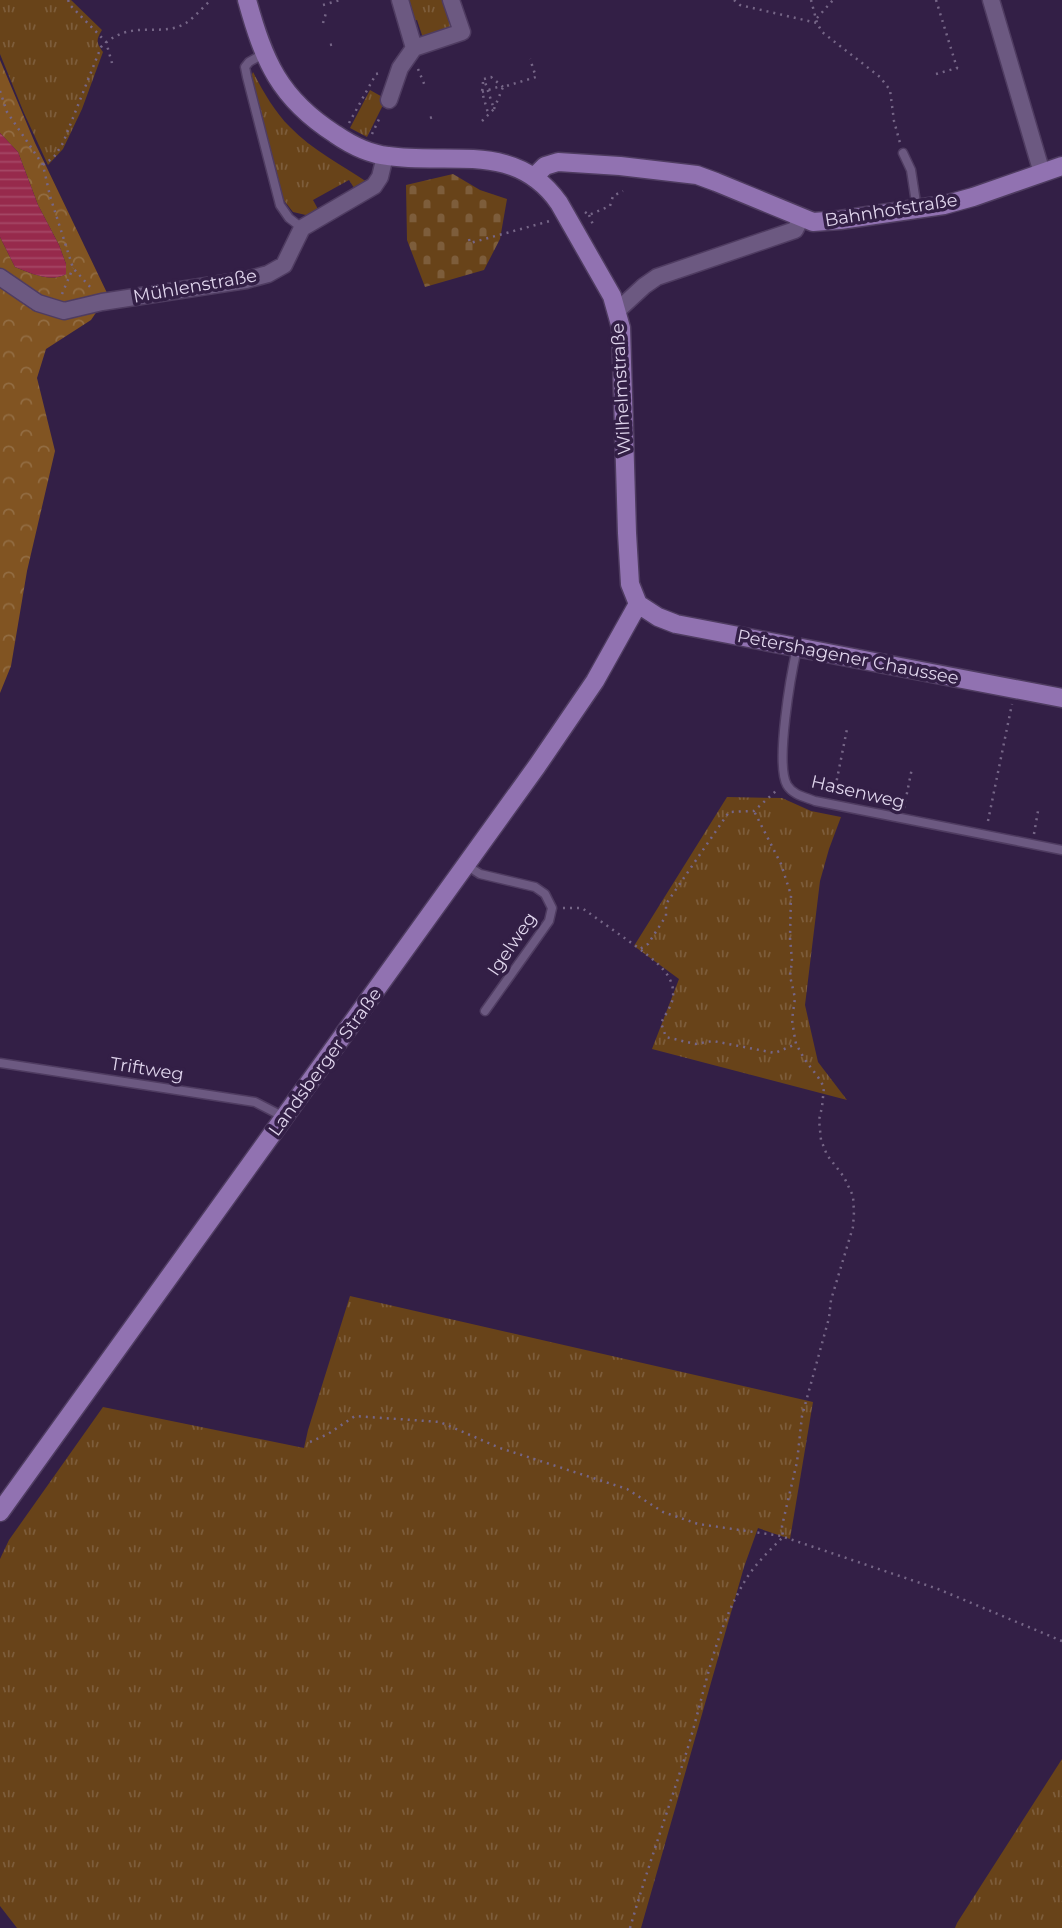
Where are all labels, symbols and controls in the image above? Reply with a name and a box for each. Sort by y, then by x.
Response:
street label: Bahnhofstraße [823,189,959,231]
street label: Mühlenstraße [131,264,259,308]
street label: Wilhelmstraße [607,322,635,456]
street label: Petershagener Chaussee [735,625,961,689]
street label: Hasenweg [809,771,907,813]
street label: Igelweg [483,908,541,980]
street label: Landsberger Straße [264,983,386,1140]
street label: Triftweg [109,1052,185,1086]

